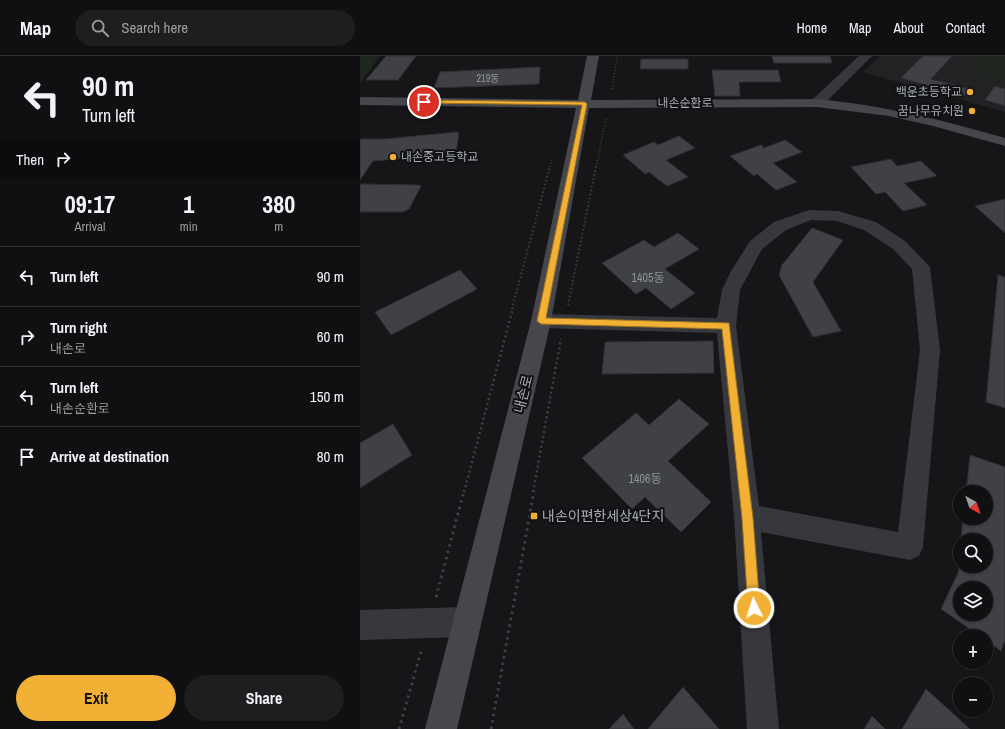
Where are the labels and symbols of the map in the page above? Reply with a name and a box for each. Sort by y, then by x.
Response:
house number: 219동 [477,72,499,85]
place label: 백운초등학교 [896,84,962,100]
pin [407,85,441,119]
marker: 백운초등학교 [965,87,975,97]
street label: 내손순환로 [657,95,713,111]
place label: 꿈나무유치원 [898,103,964,119]
marker: 꿈나무유치원 [967,106,977,116]
place label: 내손중고등학교 [401,149,478,165]
marker: 내손중고등학교 [388,152,398,162]
house number: 1405동 [632,270,664,286]
street label: 내손로 [510,373,536,415]
house number: 1406동 [629,471,661,487]
north arrow [953,485,993,525]
place label: 내손이편한세상4단지 [542,507,664,525]
marker: 내손이편한세상4단지 [529,511,539,521]
position arrow [733,587,775,629]

